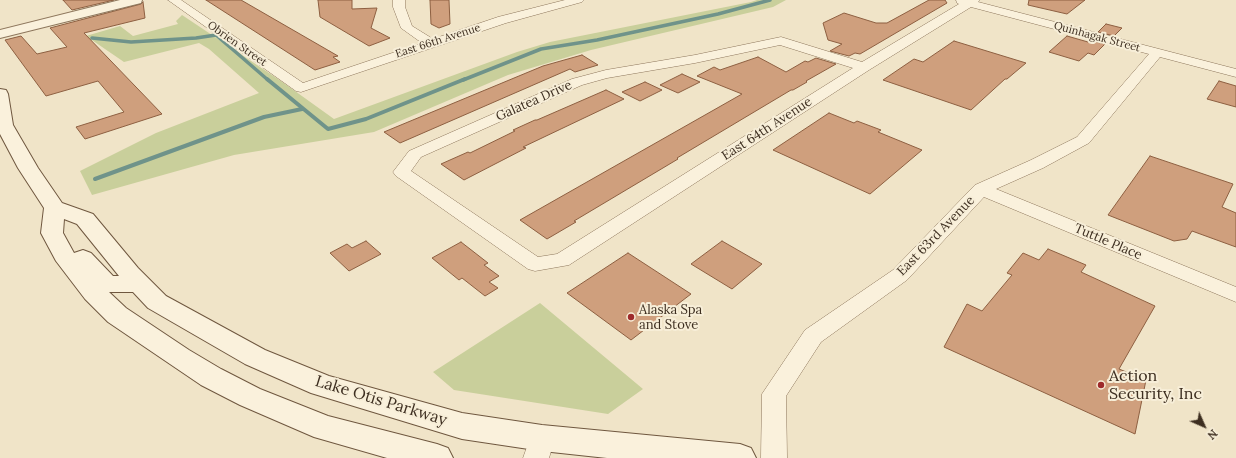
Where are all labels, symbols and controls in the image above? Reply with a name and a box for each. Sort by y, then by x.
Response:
street label: Obrien Street [205,19,269,69]
street label: Quinhagak Street [1052,19,1142,55]
street label: East 66th Avenue [394,21,482,61]
street label: Galatea Drive [494,77,574,125]
street label: East 64th Avenue [719,94,815,164]
street label: East 63rd Avenue [894,193,978,279]
street label: Tuttle Place [1072,221,1144,263]
place label: Alaska Spa and Stove [639,302,702,333]
marker: Alaska Spa and Stove [626,312,636,322]
place label: Action Security, Inc [1109,366,1202,404]
street label: Lake Otis Parkway [313,372,449,430]
marker: Action Security, Inc [1096,380,1106,390]
north arrow [1184,406,1224,446]
text: N [1205,427,1220,442]

